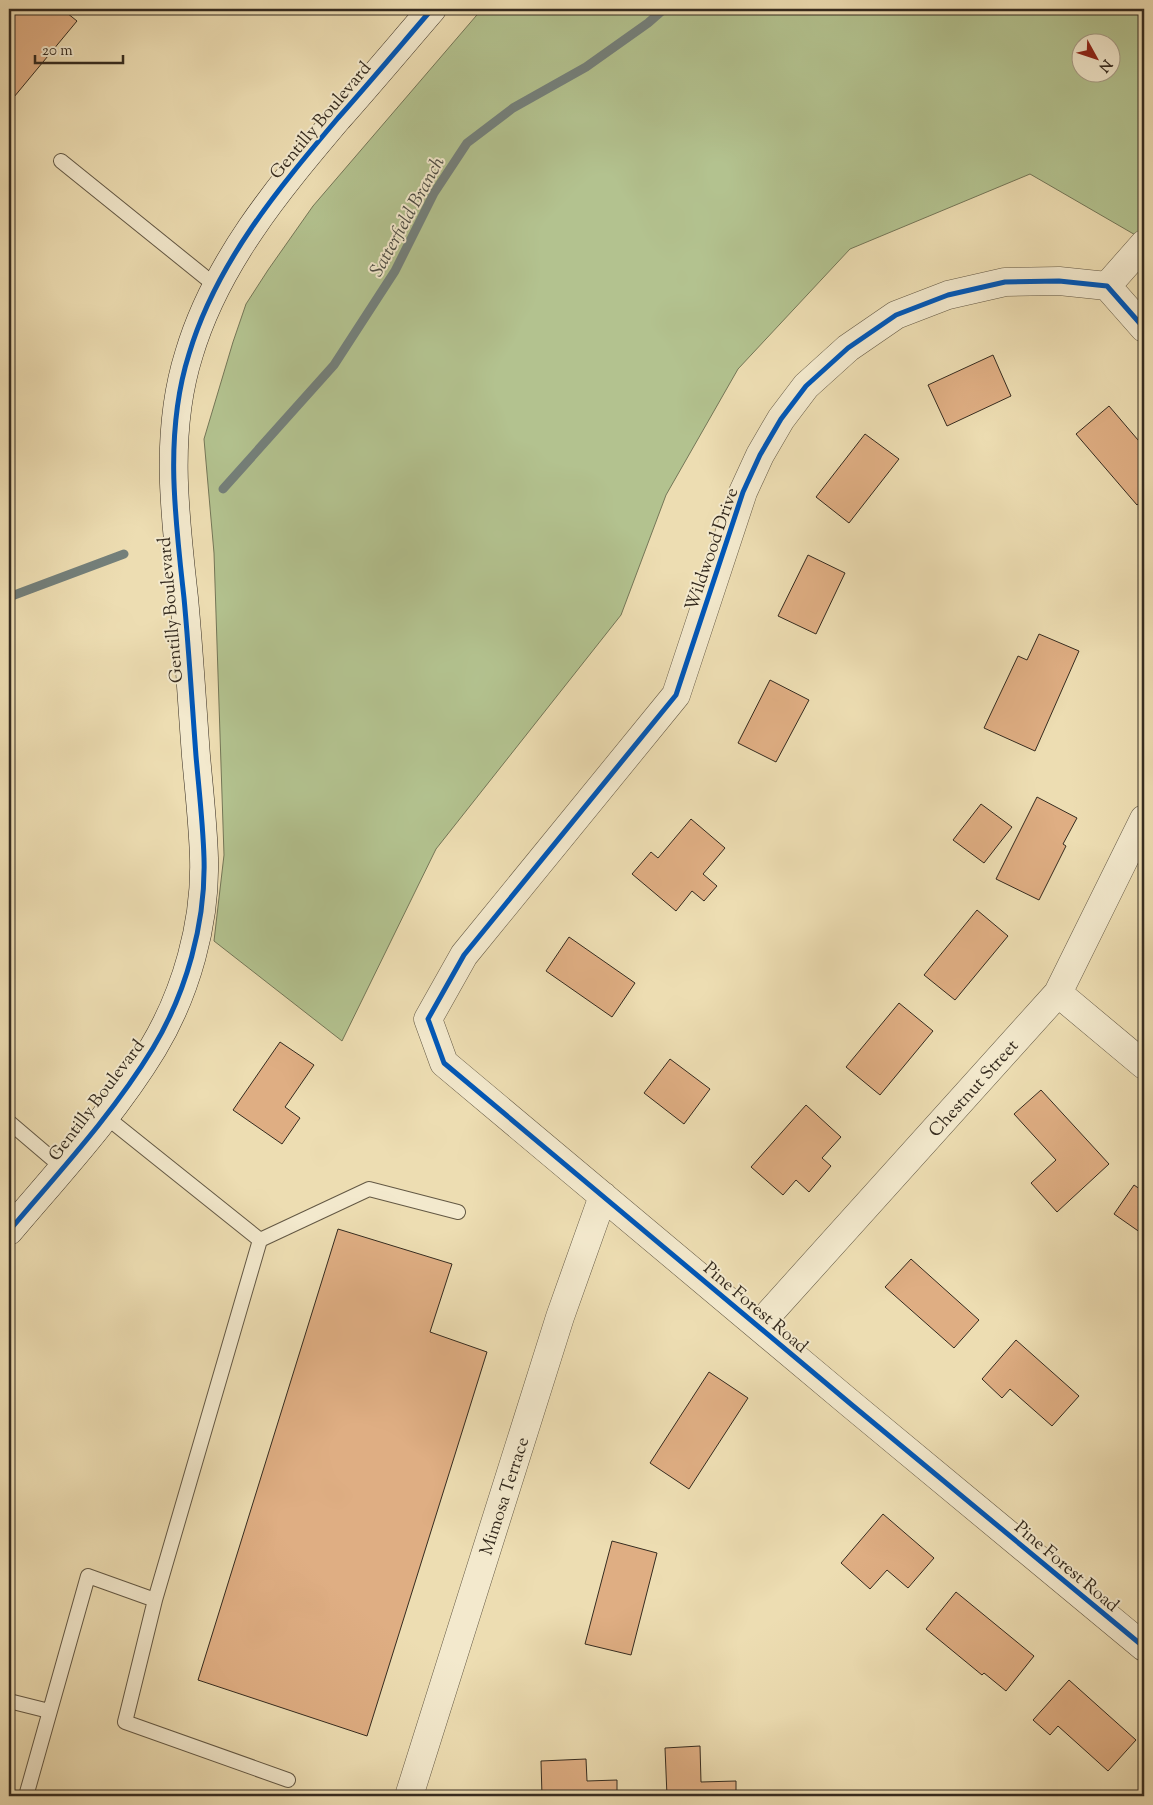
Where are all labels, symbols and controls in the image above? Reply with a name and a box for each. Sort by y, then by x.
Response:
scale bar [35,32,122,64]
north arrow [1070,32,1120,82]
text: 20 m [42,41,73,62]
text: N [1093,54,1116,76]
street label: Gentilly Boulevard [265,57,379,186]
water label: Satterfield Branch [364,152,453,282]
street label: Wildwood Drive [680,485,746,615]
street label: Gentilly Boulevard [153,536,191,684]
street label: Gentilly Boulevard [43,1035,152,1167]
street label: Chestnut Street [923,1035,1026,1144]
street label: Pine Forest Road [697,1257,813,1360]
street label: Mimosa Terrace [475,1434,537,1559]
street label: Pine Forest Road [1008,1516,1124,1619]

